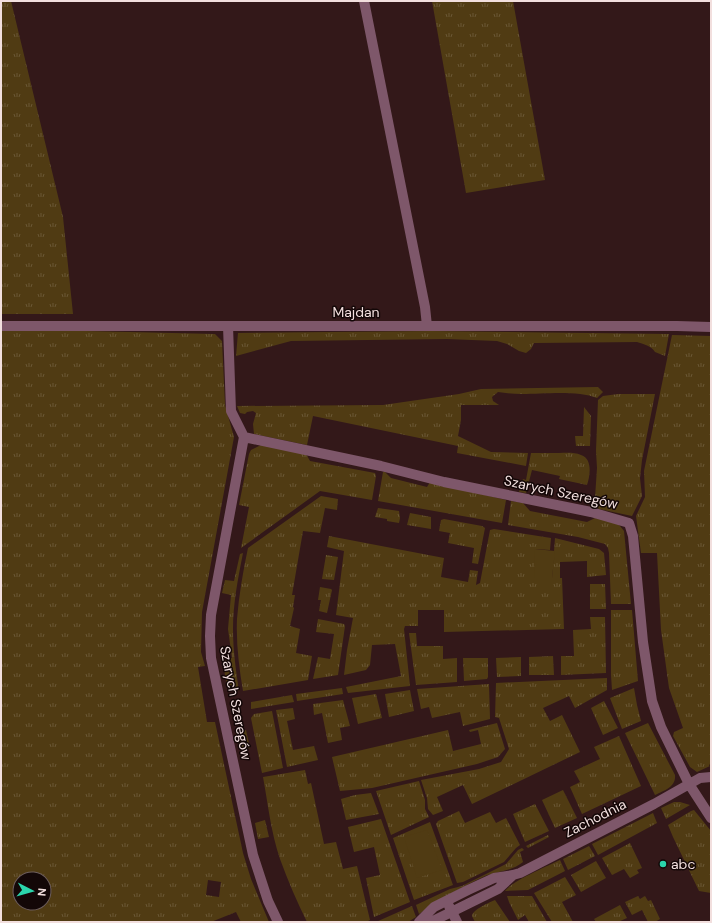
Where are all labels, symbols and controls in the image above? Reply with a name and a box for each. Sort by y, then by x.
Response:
street label: Majdan [332,303,380,321]
street label: Szarych Szeregów [502,471,620,513]
street label: Szarych Szeregów [216,644,256,762]
street label: Zachodnia [561,795,629,841]
place label: abc [671,855,695,873]
marker: abc [658,859,668,869]
north arrow [12,871,52,911]
text: N [35,887,49,897]

